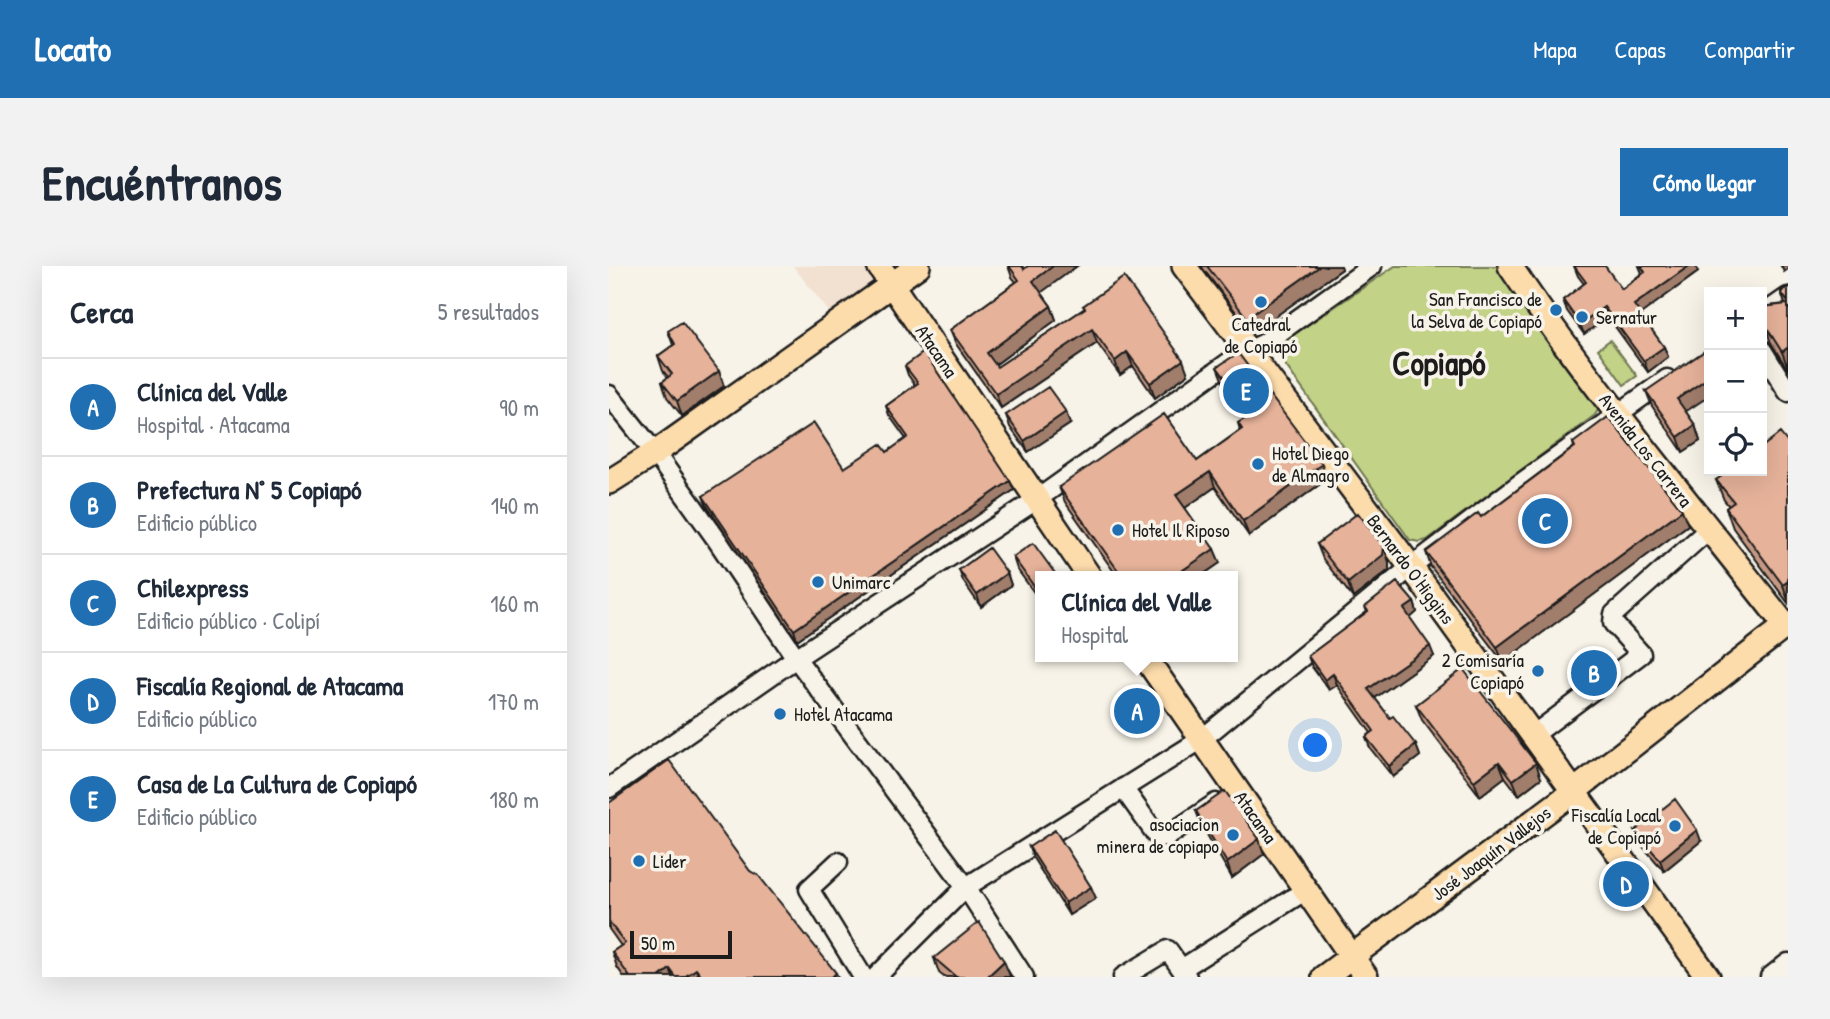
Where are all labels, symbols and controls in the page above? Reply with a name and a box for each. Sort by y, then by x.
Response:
text: Locato [35,27,111,71]
text: Mapa [1533,33,1577,65]
text: Capas [1615,33,1666,65]
text: Compartir [1704,33,1795,65]
button: Cómo llegar [1620,148,1788,216]
text: Encuéntranos [42,149,282,215]
place label: San Francisco de la Selva de Copiapó [1411,286,1542,334]
map controls [1704,287,1767,476]
button: + [1704,287,1767,350]
text: Cerca [70,292,133,332]
marker: Catedral de Copiapó [1253,294,1269,310]
text: 5 resultados [438,296,539,327]
marker: San Francisco de la Selva de Copiapó [1548,302,1564,318]
place label: Sernatur [1596,304,1658,330]
marker: Sernatur [1574,309,1590,325]
place label: Catedral de Copiapó [1224,311,1298,359]
street label: Atacama [910,320,964,383]
district label: Copiapó [1392,341,1486,387]
button: − [1704,350,1767,413]
pin: E [1223,365,1269,417]
text: Clínica del Valle [137,374,288,409]
street label: Avenida Los Carrera [1593,388,1699,513]
text: A [87,392,99,423]
text: 90 m [499,392,539,423]
text: Hospital · Atacama [137,409,290,440]
button: locate [1704,413,1767,476]
place label: Hotel Diego de Almagro [1272,440,1350,488]
marker: Hotel Diego de Almagro [1250,456,1266,472]
text: Prefectura N° 5 Copiapó [137,472,361,507]
text: B [87,490,99,521]
text: 140 m [491,490,539,521]
pin: C [1522,495,1568,547]
text: Edificio público [137,507,257,538]
street label: Bernardo O'Higgins [1361,509,1461,629]
place label: Hotel Il Riposo [1132,517,1230,543]
marker: Hotel Il Riposo [1110,522,1126,538]
place label: Unimarc [832,569,891,595]
text: Chilexpress [137,570,248,605]
popup [1035,571,1238,662]
marker: Unimarc [810,574,826,590]
text: Clínica del Valle [1061,584,1212,619]
text: C [87,588,99,619]
text: 160 m [490,588,539,619]
text: Edificio público · Colipí [137,605,320,636]
text: Hospital [1061,619,1128,650]
place label: 2 Comisaría Copiapó [1442,647,1525,695]
pin: B [1571,647,1617,699]
marker: 2 Comisaría Copiapó [1530,663,1546,679]
text: Fiscalía Regional de Atacama [137,668,403,703]
pin: A [1114,685,1160,737]
text: D [88,686,98,717]
text: 170 m [488,686,539,717]
place label: Hotel Atacama [794,701,893,727]
text: Edificio público [137,703,257,734]
marker: Hotel Atacama [772,706,788,722]
your location [1298,728,1332,762]
text: Casa de La Cultura de Copiapó [137,766,417,801]
text: E [88,784,98,815]
text: 180 m [489,784,539,815]
street label: Atacama [1229,786,1284,849]
street label: José Joaquín Vallejos [1426,800,1556,906]
text: Edificio público [137,801,257,832]
place label: Fiscalía Local de Copiapó [1571,802,1662,850]
place label: asociacion minera de copiapo [1097,811,1219,859]
marker: Fiscalía Local de Copiapó [1667,818,1683,834]
marker: asociacion minera de copiapo [1225,827,1241,843]
place label: Lider [653,848,687,874]
marker: Lider [631,853,647,869]
pin: D [1603,858,1649,910]
scale bar [630,928,731,960]
text: 50 m [641,930,675,956]

